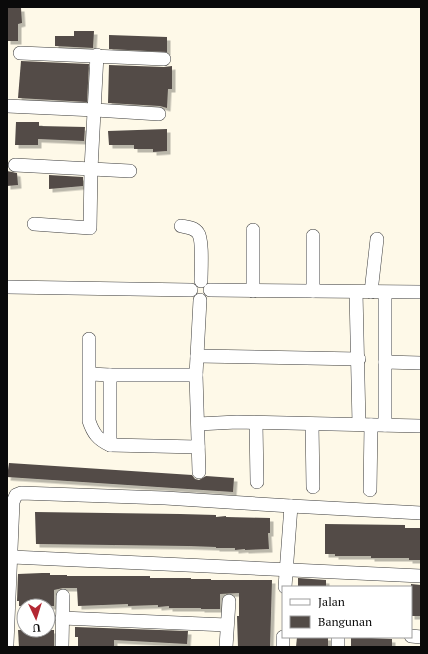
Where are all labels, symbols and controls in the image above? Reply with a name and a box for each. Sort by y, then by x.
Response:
legend [282,586,412,638]
text: Jalan [318,594,345,609]
north arrow [16,598,56,638]
text: Bangunan [318,614,372,629]
text: U [32,621,41,635]

